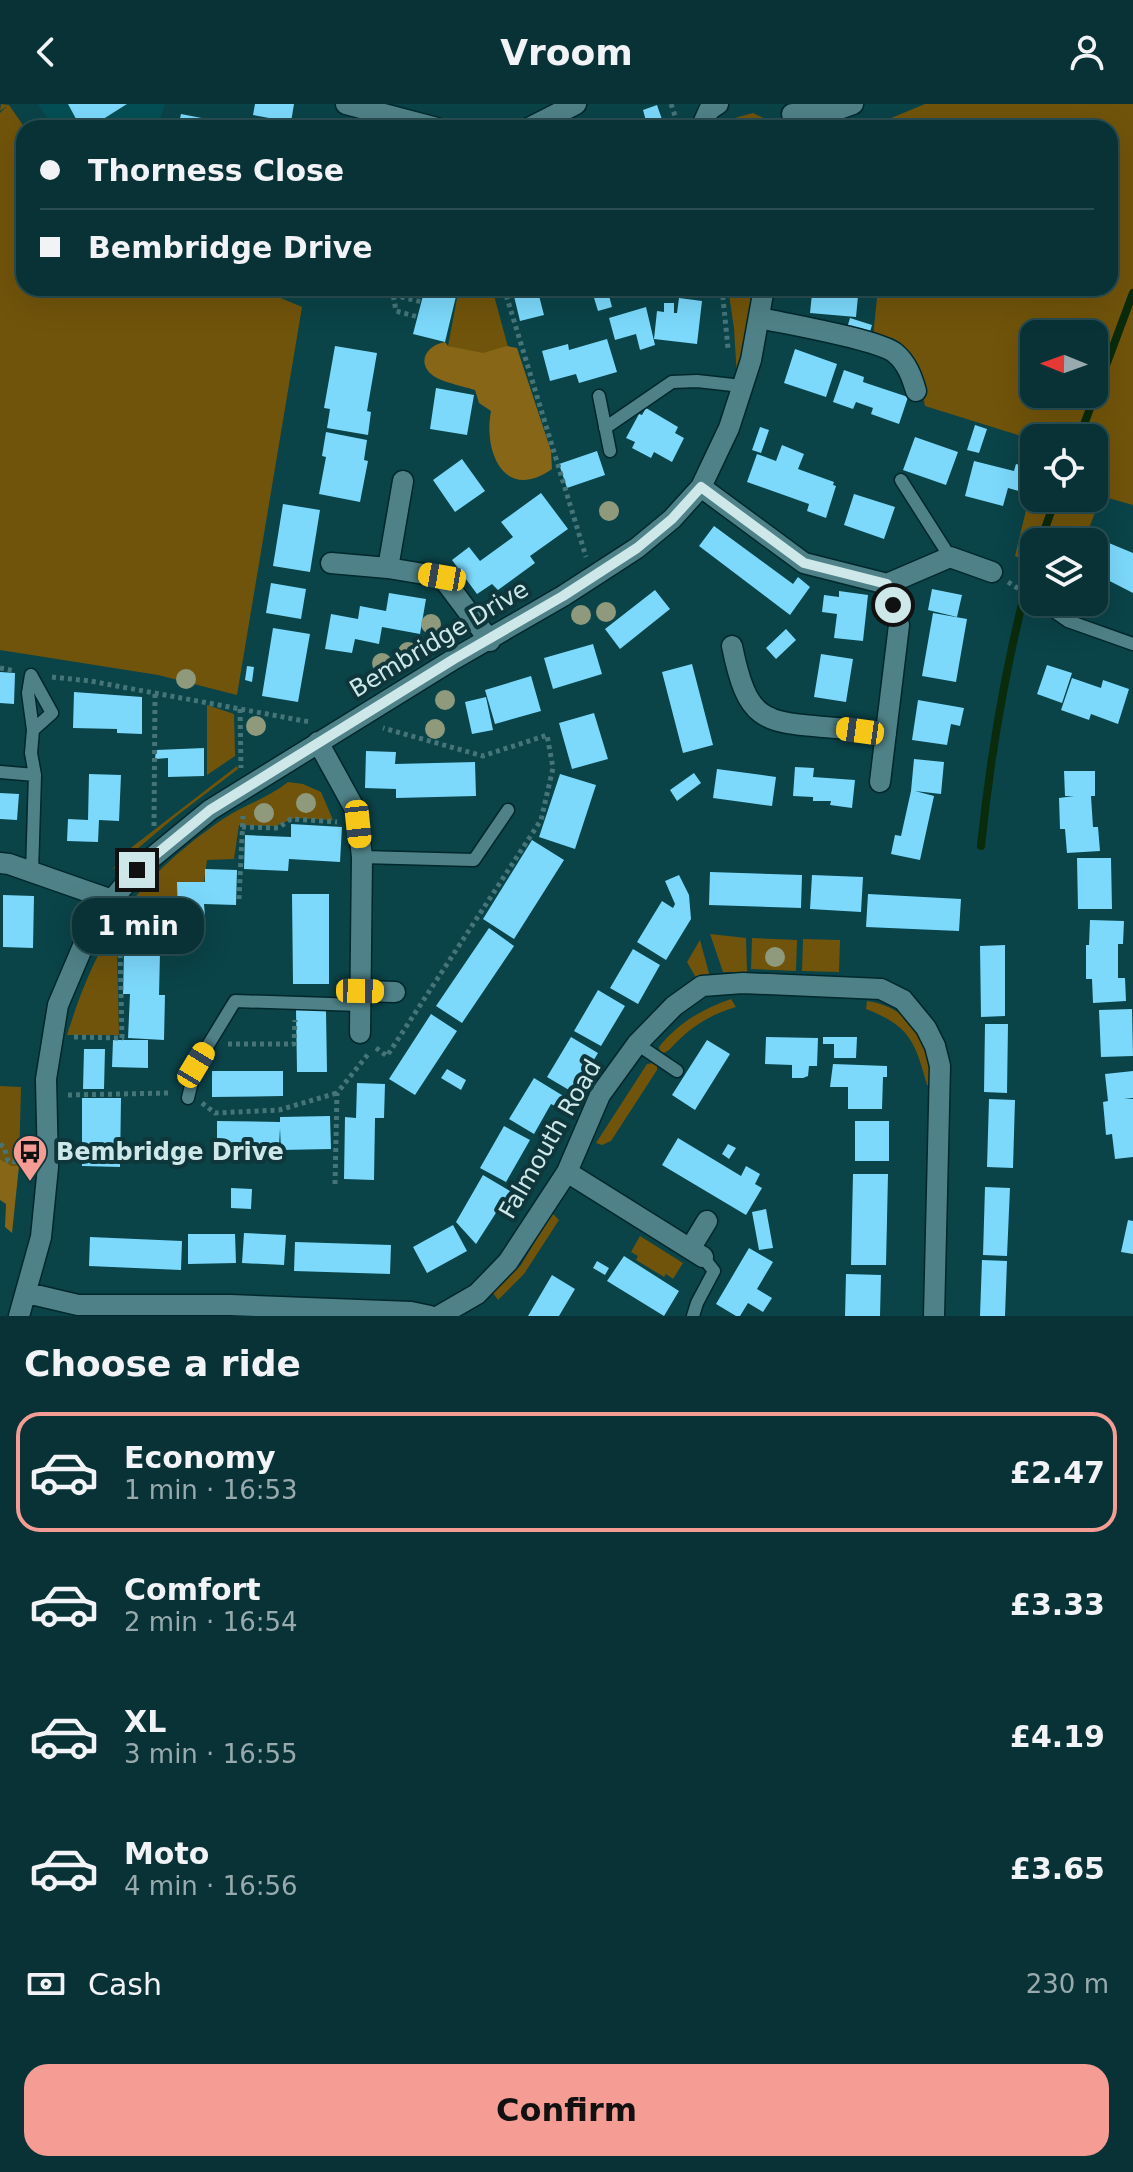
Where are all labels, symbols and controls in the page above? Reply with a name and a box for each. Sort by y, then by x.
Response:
icon: back [24,30,68,74]
icon: person [1065,30,1109,74]
text: Vroom [500,32,633,73]
text: Thorness Close [88,153,344,188]
text: Bembridge Drive [88,230,373,265]
north arrow [1020,320,1108,408]
map controls [1020,320,1108,616]
button: locate [1020,424,1108,512]
button: layers [1020,528,1108,616]
car [416,561,468,593]
street label: Bembridge Drive [345,575,533,703]
route start [875,587,911,623]
car [835,716,885,746]
car [344,799,372,849]
route end [119,852,155,888]
callout: 1 min [71,898,203,954]
text: 1 min [97,911,179,941]
car [336,979,384,1003]
car [173,1038,219,1092]
street label: Falmouth Road [493,1055,607,1223]
bus stop icon: Bembridge Drive [11,1133,49,1183]
place label: Bembridge Drive [56,1138,284,1166]
text: Choose a ride [24,1343,301,1384]
icon: car [28,1436,100,1508]
text: Economy [124,1440,276,1475]
text: £2.47 [1010,1455,1105,1490]
text: 1 min · 16:53 [124,1475,298,1505]
icon: car [28,1568,100,1640]
text: Comfort [124,1572,261,1607]
text: £3.33 [1010,1587,1105,1622]
text: 2 min · 16:54 [124,1607,298,1637]
icon: car [28,1700,100,1772]
text: XL [124,1704,166,1739]
text: £4.19 [1010,1719,1105,1754]
text: 3 min · 16:55 [124,1739,298,1769]
icon: car [28,1832,100,1904]
text: Moto [124,1836,209,1871]
text: £3.65 [1010,1851,1105,1886]
text: 4 min · 16:56 [124,1871,298,1901]
icon: cash [24,1962,68,2006]
text: Cash [88,1967,162,2002]
text: 230 m [1026,1969,1109,1999]
button: Confirm [24,2064,1109,2156]

